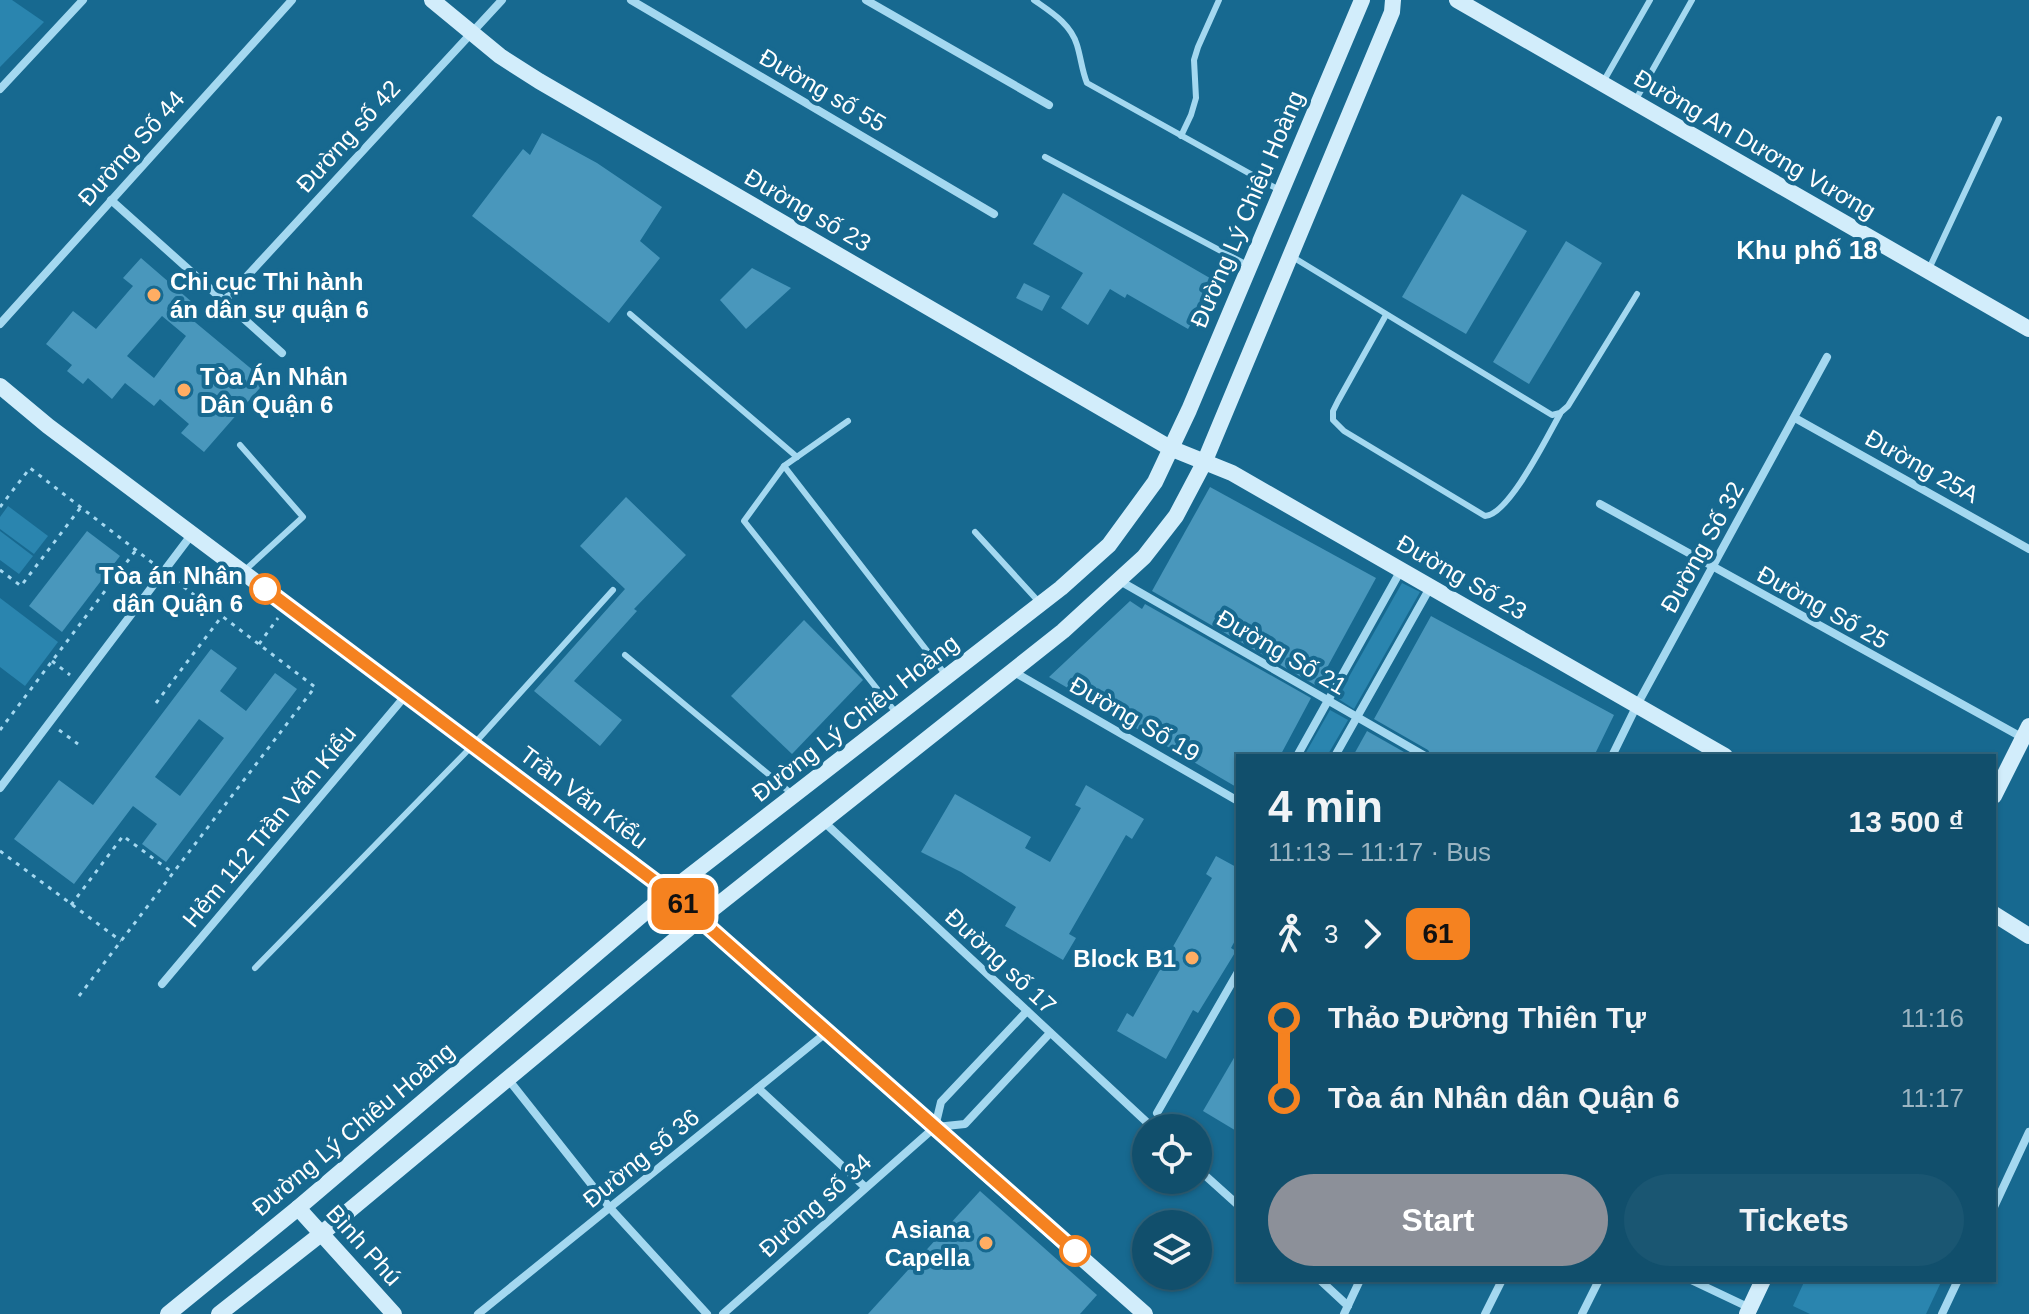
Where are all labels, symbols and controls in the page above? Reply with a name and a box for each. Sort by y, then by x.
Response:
street label: Đường số 55 [755,43,891,137]
street label: Đường An Dương Vương [1630,64,1880,224]
street label: Đường số 42 [291,74,405,198]
street label: Đường Số 44 [72,85,190,211]
street label: Đường Lý Chiêu Hoàng [1185,87,1309,331]
street label: Đường số 23 [740,163,876,257]
district label: Khu phố 18 [1736,235,1878,265]
place label: Chi cục Thi hành án dân sự quận 6 [170,268,369,323]
marker: Chi cục Thi hành án dân sự quận 6 [145,286,163,304]
place label: Tòa Án Nhân Dân Quận 6 [200,363,348,418]
marker: Tòa Án Nhân Dân Quận 6 [175,381,193,399]
street label: Đường 25A [1861,424,1983,508]
street label: Đường Số 32 [1655,477,1749,617]
street label: Đường Số 23 [1392,529,1532,625]
street label: Đường Số 25 [1753,560,1893,654]
place label: Tòa án Nhân dân Quận 6 [99,562,243,617]
marker: Tòa án Nhân dân Quận 6 [250,574,280,604]
street label: Đường Số 21 [1212,604,1352,700]
street label: Đường Lý Chiêu Hoàng [746,629,964,807]
street label: Đường Số 19 [1065,671,1205,767]
street label: Hẻm 112 Trần Văn Kiểu [177,720,361,932]
street label: Trần Văn Kiểu [515,740,653,854]
text: 4 min [1268,782,1383,831]
text: 13 500 ₫ [1849,805,1964,838]
text: 11:13 – 11:17 · Bus [1268,837,1491,867]
line badge: 61 [647,878,719,930]
text: 61 [667,888,699,919]
street label: Đường số 17 [940,903,1062,1019]
icon: walk [1268,912,1312,956]
icon: forward [1350,912,1394,956]
text: 61 [1422,918,1454,949]
text: 3 [1324,919,1338,949]
place label: Block B1 [1073,945,1176,972]
marker: Block B1 [1183,949,1201,967]
text: Thảo Đường Thiên Tự [1328,1001,1646,1034]
text: 11:16 [1901,1003,1964,1033]
street label: Đường Lý Chiêu Hoàng [247,1037,459,1221]
text: Tòa án Nhân dân Quận 6 [1328,1081,1680,1114]
text: 11:17 [1901,1083,1964,1113]
street label: Đường số 36 [578,1103,704,1213]
map controls [1132,1114,1212,1290]
button: locate [1132,1114,1212,1194]
street label: Đường số 34 [753,1148,877,1262]
button: Start [1268,1174,1608,1266]
button: Tickets [1624,1174,1964,1266]
street label: Bình Phú [321,1199,407,1291]
button: layers [1132,1210,1212,1290]
place label: Asiana Capella [885,1216,971,1271]
marker: Asiana Capella [977,1234,995,1252]
unlabelled marker [1060,1236,1090,1266]

